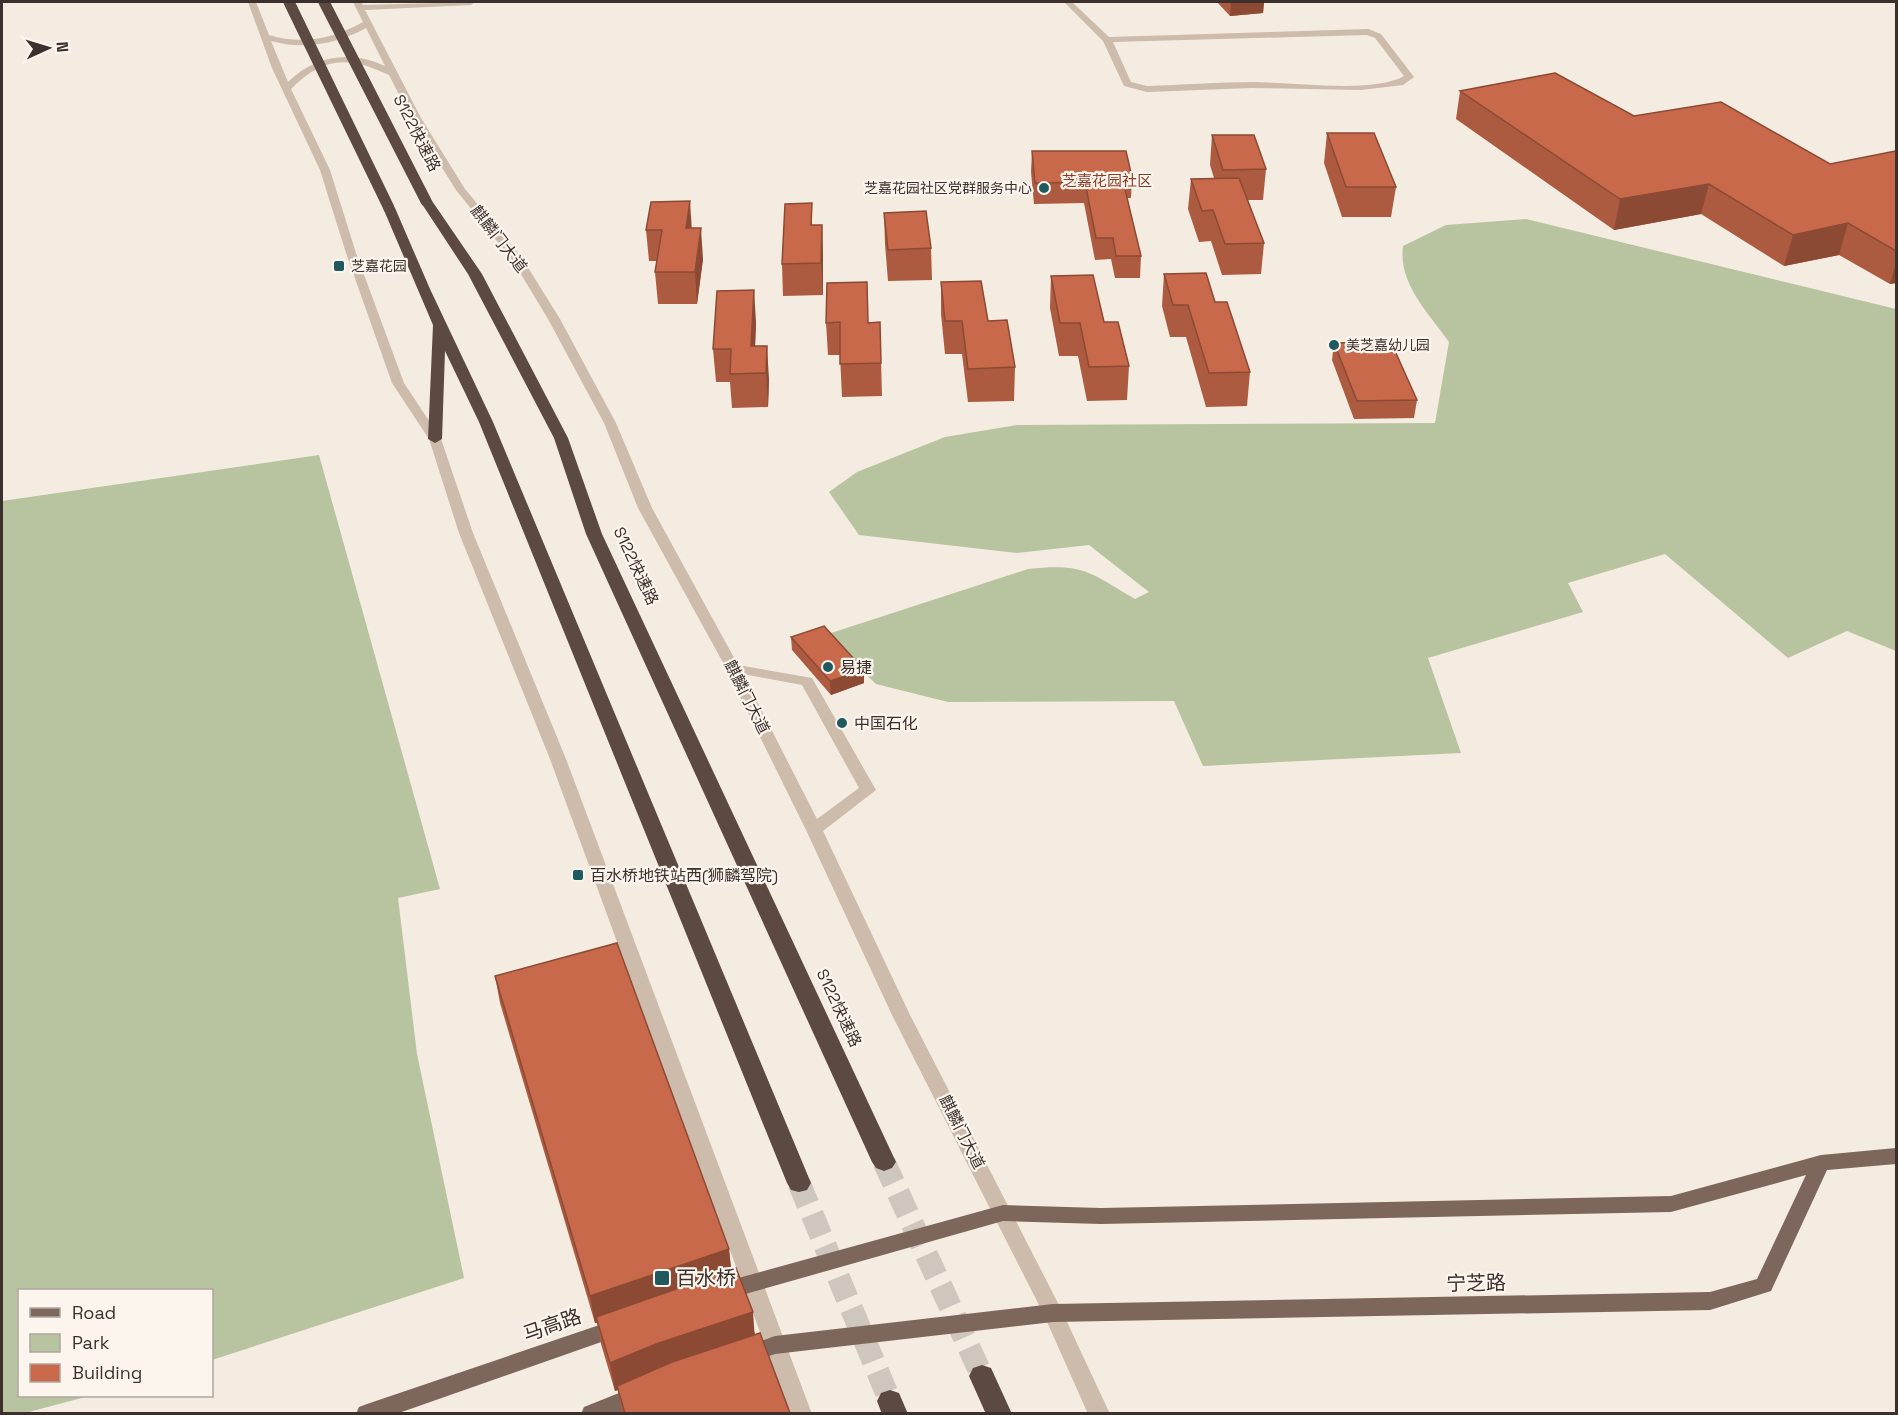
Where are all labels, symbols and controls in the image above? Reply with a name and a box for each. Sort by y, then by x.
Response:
north arrow [18,18,78,78]
text: N [52,41,73,53]
street label: S122快速路 [389,91,445,175]
district label: 芝嘉花园社区 [1062,171,1152,190]
place label: 芝嘉花园社区党群服务中心 [864,179,1032,197]
marker: 芝嘉花园社区党群服务中心 [1037,181,1051,195]
street label: 麒麟门大道 [466,201,532,277]
place label: 芝嘉花园 [351,257,407,275]
marker: 芝嘉花园 [332,259,346,273]
place label: 美芝嘉幼儿园 [1346,336,1430,354]
marker: 美芝嘉幼儿园 [1327,338,1341,352]
street label: S122快速路 [609,524,663,608]
street label: 麒麟门大道 [719,657,775,737]
place label: 易捷 [840,657,872,678]
marker: 易捷 [821,660,835,674]
place label: 中国石化 [854,713,918,734]
marker: 中国石化 [835,716,849,730]
place label: 百水桥地铁站西(狮麟驾院) [590,865,778,886]
marker: 百水桥地铁站西(狮麟驾院) [571,868,585,882]
street label: S122快速路 [812,966,866,1050]
street label: 麒麟门大道 [934,1092,990,1172]
place label: 百水桥 [676,1265,736,1291]
marker: 百水桥 [653,1269,671,1287]
street label: 宁芝路 [1446,1269,1506,1297]
legend [18,1289,213,1397]
text: Road [72,1301,116,1324]
street label: 马高路 [519,1303,585,1347]
text: Park [72,1331,110,1354]
text: Building [72,1361,142,1384]

